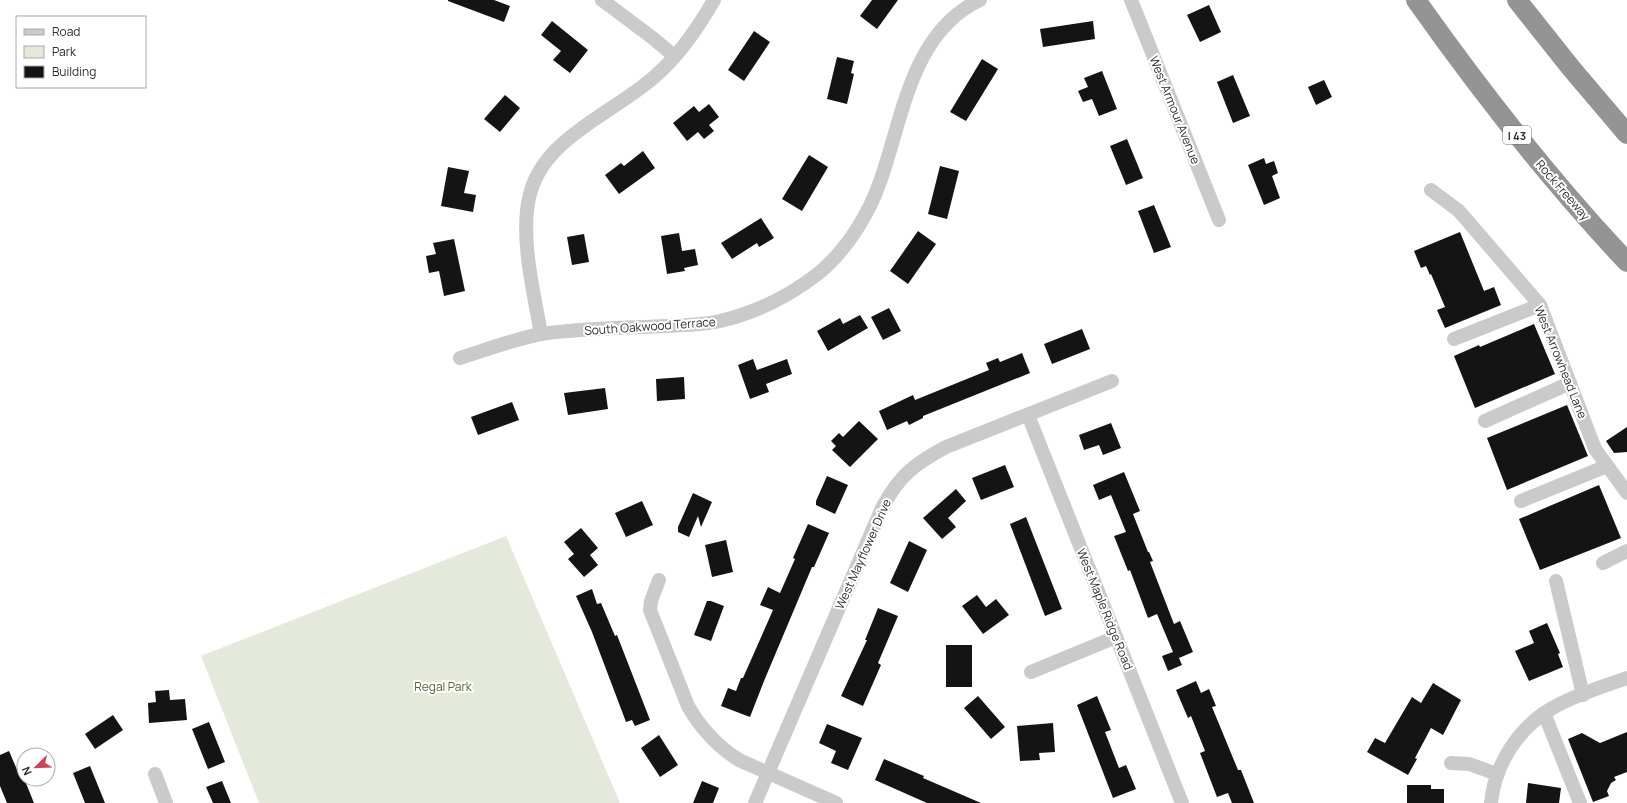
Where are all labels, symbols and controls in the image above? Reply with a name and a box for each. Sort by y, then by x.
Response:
legend [16,16,146,88]
text: Road [52,23,80,40]
text: Park [52,43,77,60]
street label: West Armour Avenue [1146,53,1204,167]
text: Building [52,63,96,80]
road number: I 43 [1503,126,1531,144]
street label: Rock Freeway [1532,156,1595,224]
street label: West Arrowhead Lane [1531,303,1591,421]
street label: South Oakwood Terrace [584,313,716,339]
street label: West Mayflower Drive [831,496,895,612]
street label: West Maple Ridge Road [1073,546,1137,672]
park label: Regal Park [414,678,473,695]
north arrow [16,747,56,787]
text: N [18,764,35,778]

